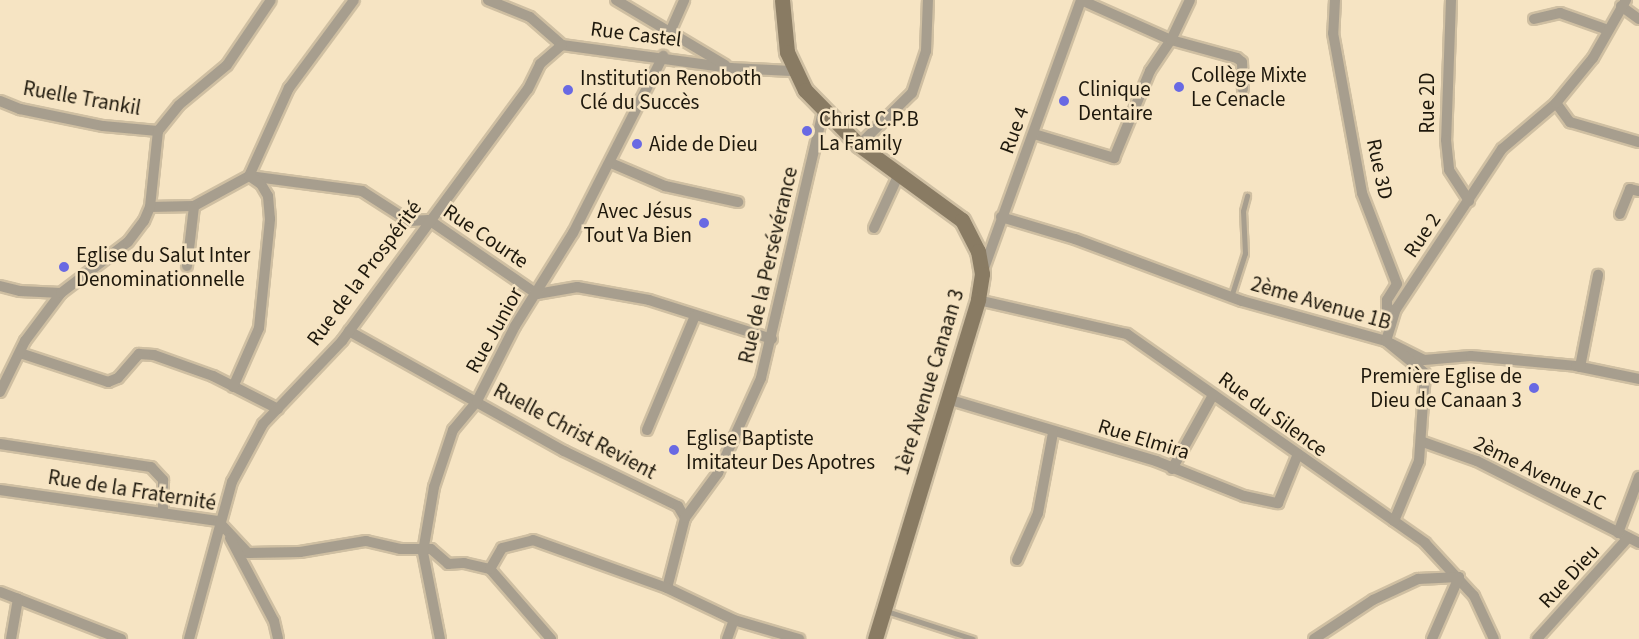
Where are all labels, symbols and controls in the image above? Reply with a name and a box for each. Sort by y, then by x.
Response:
street label: Rue Castel [589,16,683,52]
place label: Collège Mixte Le Cenacle [1191,62,1307,112]
place label: Institution Renoboth Clé du Succès [580,65,762,115]
street label: Rue 2D [1414,72,1440,134]
street label: Ruelle Trankil [21,75,143,121]
place label: Clinique Dentaire [1078,76,1153,126]
marker: Collège Mixte Le Cenacle [1172,80,1186,94]
marker: Institution Renoboth Clé du Succès [561,83,575,97]
marker: Clinique Dentaire [1055,92,1073,110]
street label: Rue 4 [994,103,1034,157]
place label: Christ C.P.B La Family [819,106,919,156]
marker: Christ C.P.B La Family [800,124,814,138]
place label: Aide de Dieu [649,131,758,157]
street label: Rue 3D [1361,136,1399,202]
marker: Aide de Dieu [630,137,644,151]
street label: Rue de la Persévérance [733,164,803,366]
street label: Rue de la Prospérité [301,195,427,351]
street label: Rue Courte [439,198,533,274]
place label: Avec Jésus Tout Va Bien [583,198,692,248]
street label: Rue 2 [1398,208,1446,262]
marker: Avec Jésus Tout Va Bien [697,216,711,230]
place label: Eglise du Salut Inter Denominationnelle [76,242,250,292]
marker: Eglise du Salut Inter Denominationnelle [57,260,71,274]
street label: 2ème Avenue 1B [1248,271,1394,335]
street label: Rue Junior [460,282,528,378]
street label: 1ère Avenue Canaan 3 [889,286,969,478]
place label: Première Eglise de Dieu de Canaan 3 [1360,363,1522,413]
street label: Rue du Silence [1214,366,1332,462]
street label: Ruelle Christ Revient [489,377,661,485]
marker: Première Eglise de Dieu de Canaan 3 [1527,381,1541,395]
street label: Rue Elmira [1095,413,1193,465]
place label: Eglise Baptiste Imitateur Des Apotres [686,425,875,475]
street label: 2ème Avenue 1C [1470,430,1610,516]
marker: Eglise Baptiste Imitateur Des Apotres [667,443,681,457]
street label: Rue de la Fraternité [46,464,218,516]
street label: Rue Dieu [1533,539,1605,613]

